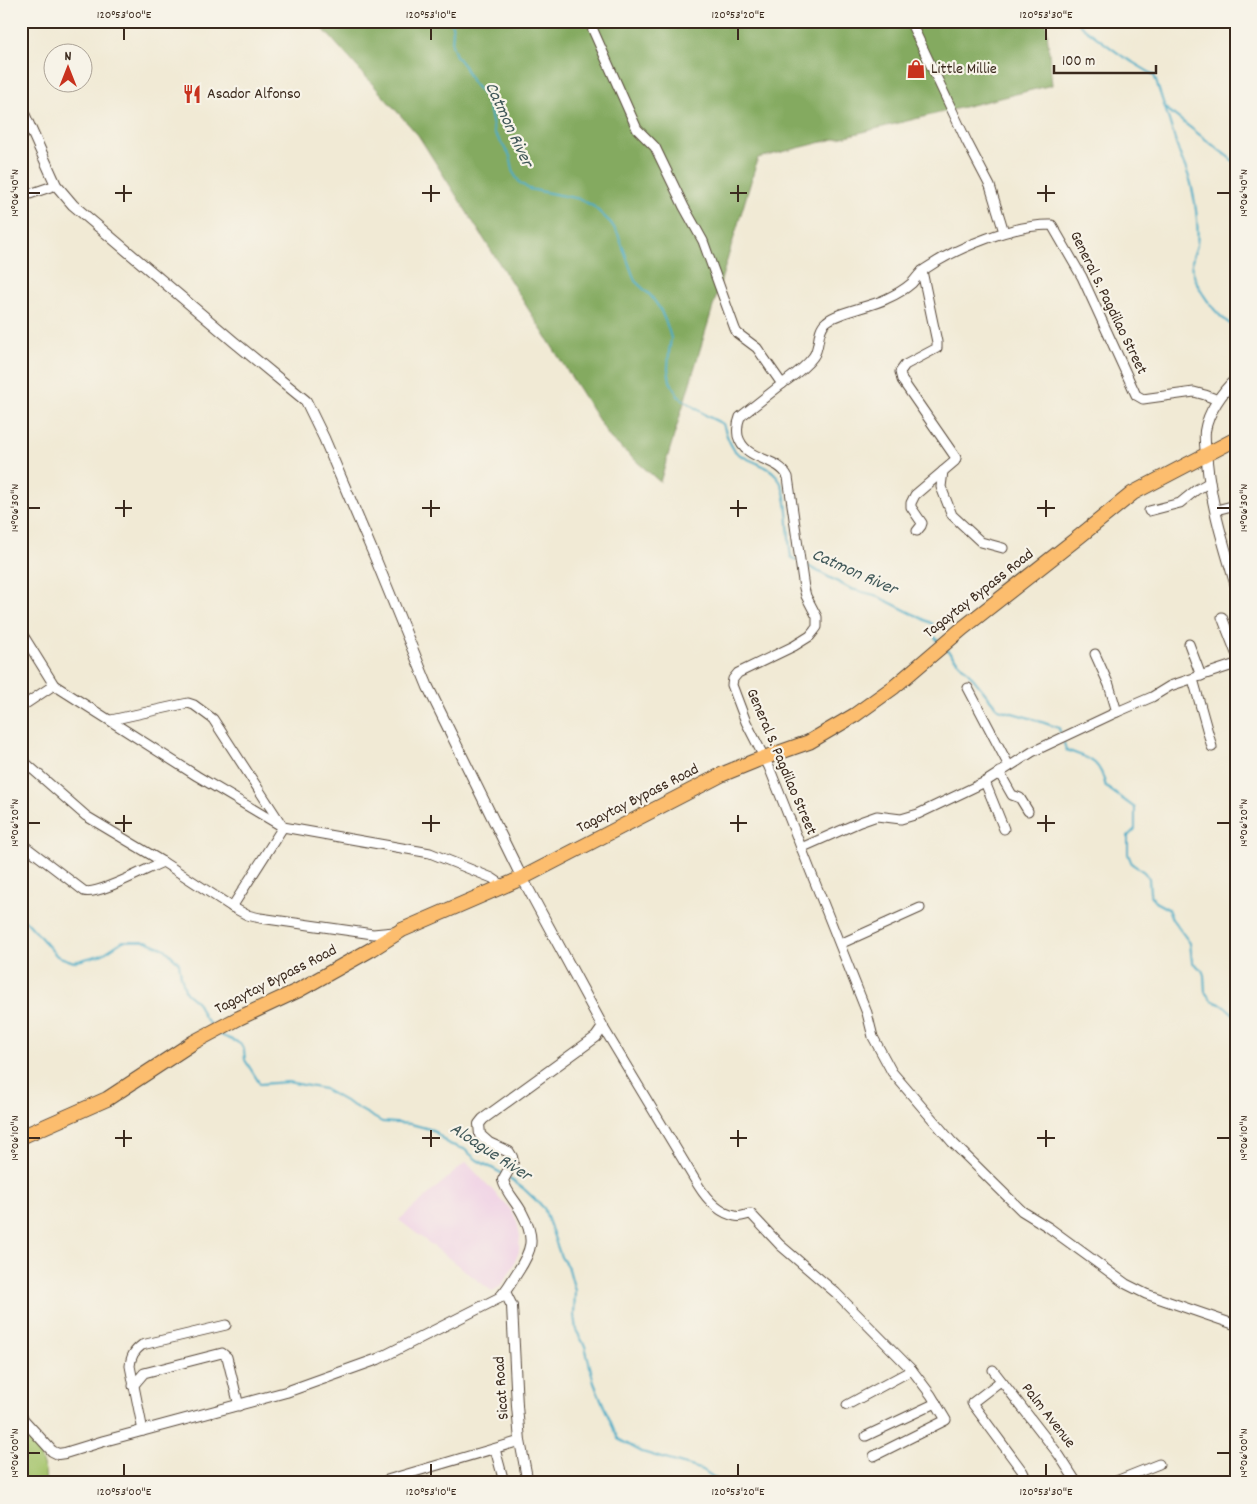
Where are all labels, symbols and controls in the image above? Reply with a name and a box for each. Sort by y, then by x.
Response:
text: 120°53'00"E [97,7,152,24]
text: 120°53'10"E [406,7,457,24]
text: 120°53'20"E [711,7,765,24]
text: 120°53'30"E [1019,7,1073,24]
north arrow [42,42,92,92]
scale bar [1054,42,1157,74]
text: N [65,47,72,67]
text: 100 m [1062,51,1095,73]
shop icon: Little Millie [905,58,927,80]
place label: Little Millie [931,58,997,81]
water label: Catmon River [477,78,540,174]
restaurant icon: Asador Alfonso [181,83,203,105]
place label: Asador Alfonso [207,83,301,106]
text: 14°06'40"N [7,169,24,217]
text: 14°06'40"N [1236,169,1253,217]
street label: General S. Pagdilao Street [1063,227,1153,379]
text: 14°06'30"N [7,484,24,532]
text: 14°06'30"N [1236,484,1253,532]
water label: Catmon River [807,543,903,604]
street label: Tagaytay Bypass Road [919,544,1039,644]
street label: General S. Pagdilao Street [740,685,822,839]
street label: Tagaytay Bypass Road [573,758,703,840]
text: 14°06'20"N [7,799,24,847]
text: 14°06'20"N [1236,799,1253,847]
street label: Tagaytay Bypass Road [211,939,341,1021]
text: 14°06'10"N [7,1115,24,1161]
text: 14°06'10"N [1236,1115,1253,1161]
water label: Aloague River [444,1117,538,1190]
street label: Sicat Road [488,1356,516,1420]
street label: Palm Avenue [1015,1379,1081,1453]
text: 14°06'00"N [7,1428,24,1478]
text: 14°06'00"N [1236,1428,1253,1478]
text: 120°53'00"E [97,1484,152,1501]
text: 120°53'10"E [406,1484,457,1501]
text: 120°53'20"E [711,1484,765,1501]
text: 120°53'30"E [1019,1484,1073,1501]

